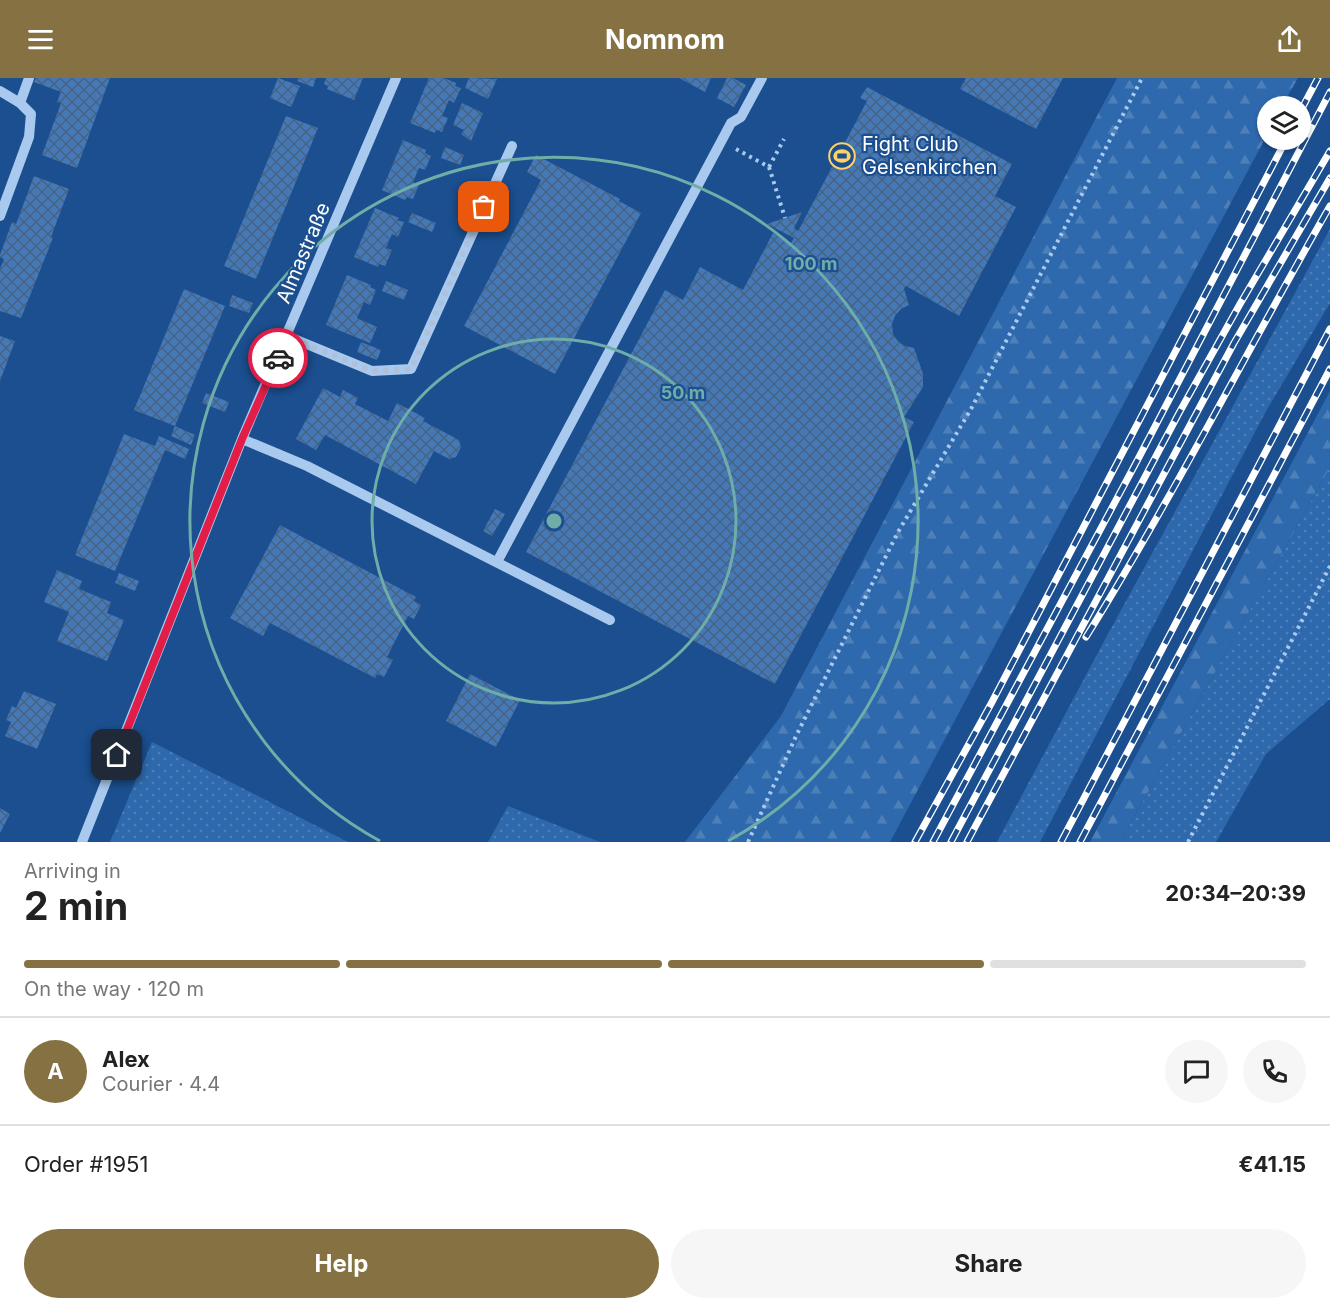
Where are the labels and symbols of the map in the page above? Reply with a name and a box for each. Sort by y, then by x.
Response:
place label: Fight Club Gelsenkirchen [862,132,997,179]
sports icon: Fight Club Gelsenkirchen [827,141,857,171]
pin [458,181,509,232]
street label: Almastraße [271,199,335,307]
text: 100 m [785,253,837,274]
courier [248,328,308,388]
text: 50 m [661,382,705,403]
centre of rings [544,511,564,531]
pin [91,729,142,780]

